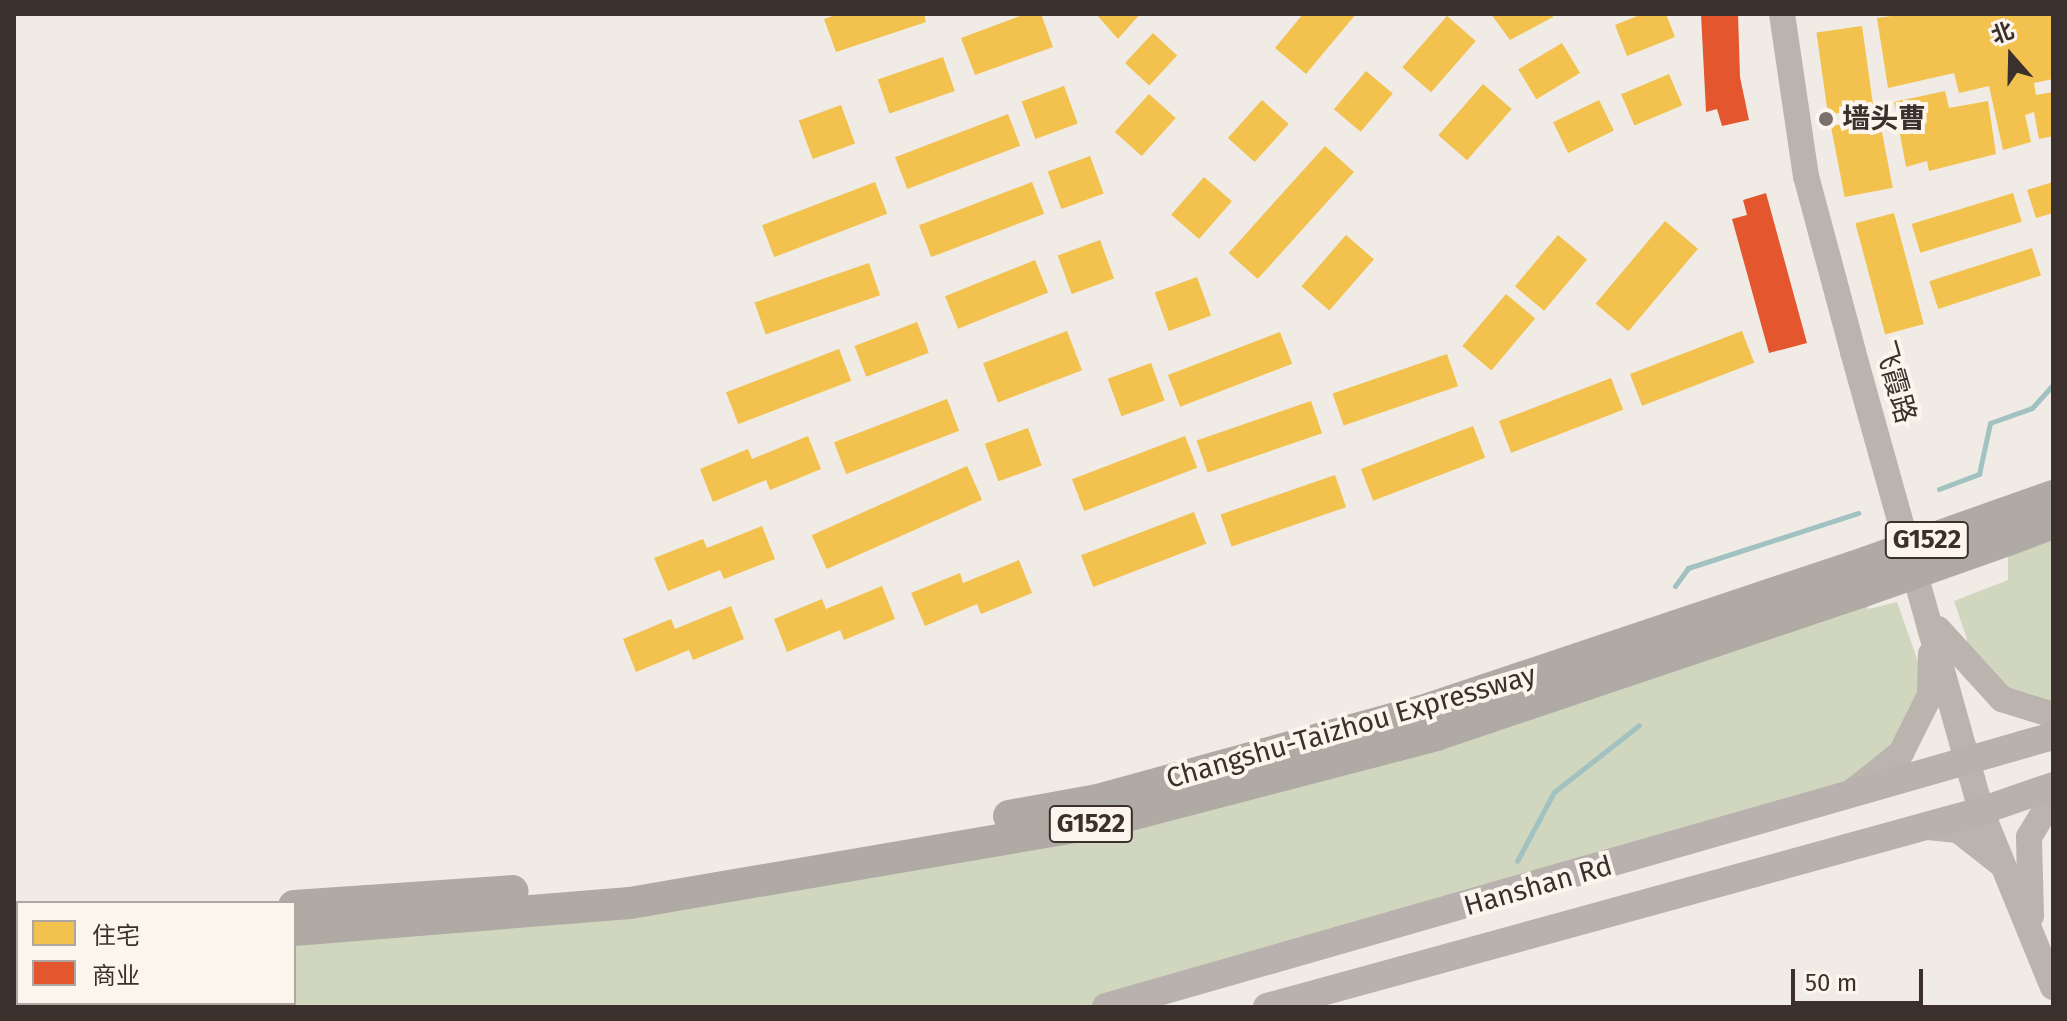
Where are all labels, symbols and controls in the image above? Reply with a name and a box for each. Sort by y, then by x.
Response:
north arrow [1971,16,2051,96]
text: 北 [1988,17,2018,49]
place label: 墙头曹 [1842,102,1926,136]
marker: 墙头曹 [1817,110,1835,128]
street label: 飞霞路 [1867,337,1923,427]
road number: G1522 [1883,518,1971,562]
street label: Changshu-Taizhou Expressway [1162,658,1540,796]
road number: G1522 [1047,802,1135,846]
street label: Hanshan Rd [1460,849,1616,923]
legend [16,901,296,1005]
text: 住宅 [92,922,140,950]
scale bar [1795,953,1927,1003]
text: 商业 [92,962,140,990]
text: 50 m [1805,969,1857,997]

